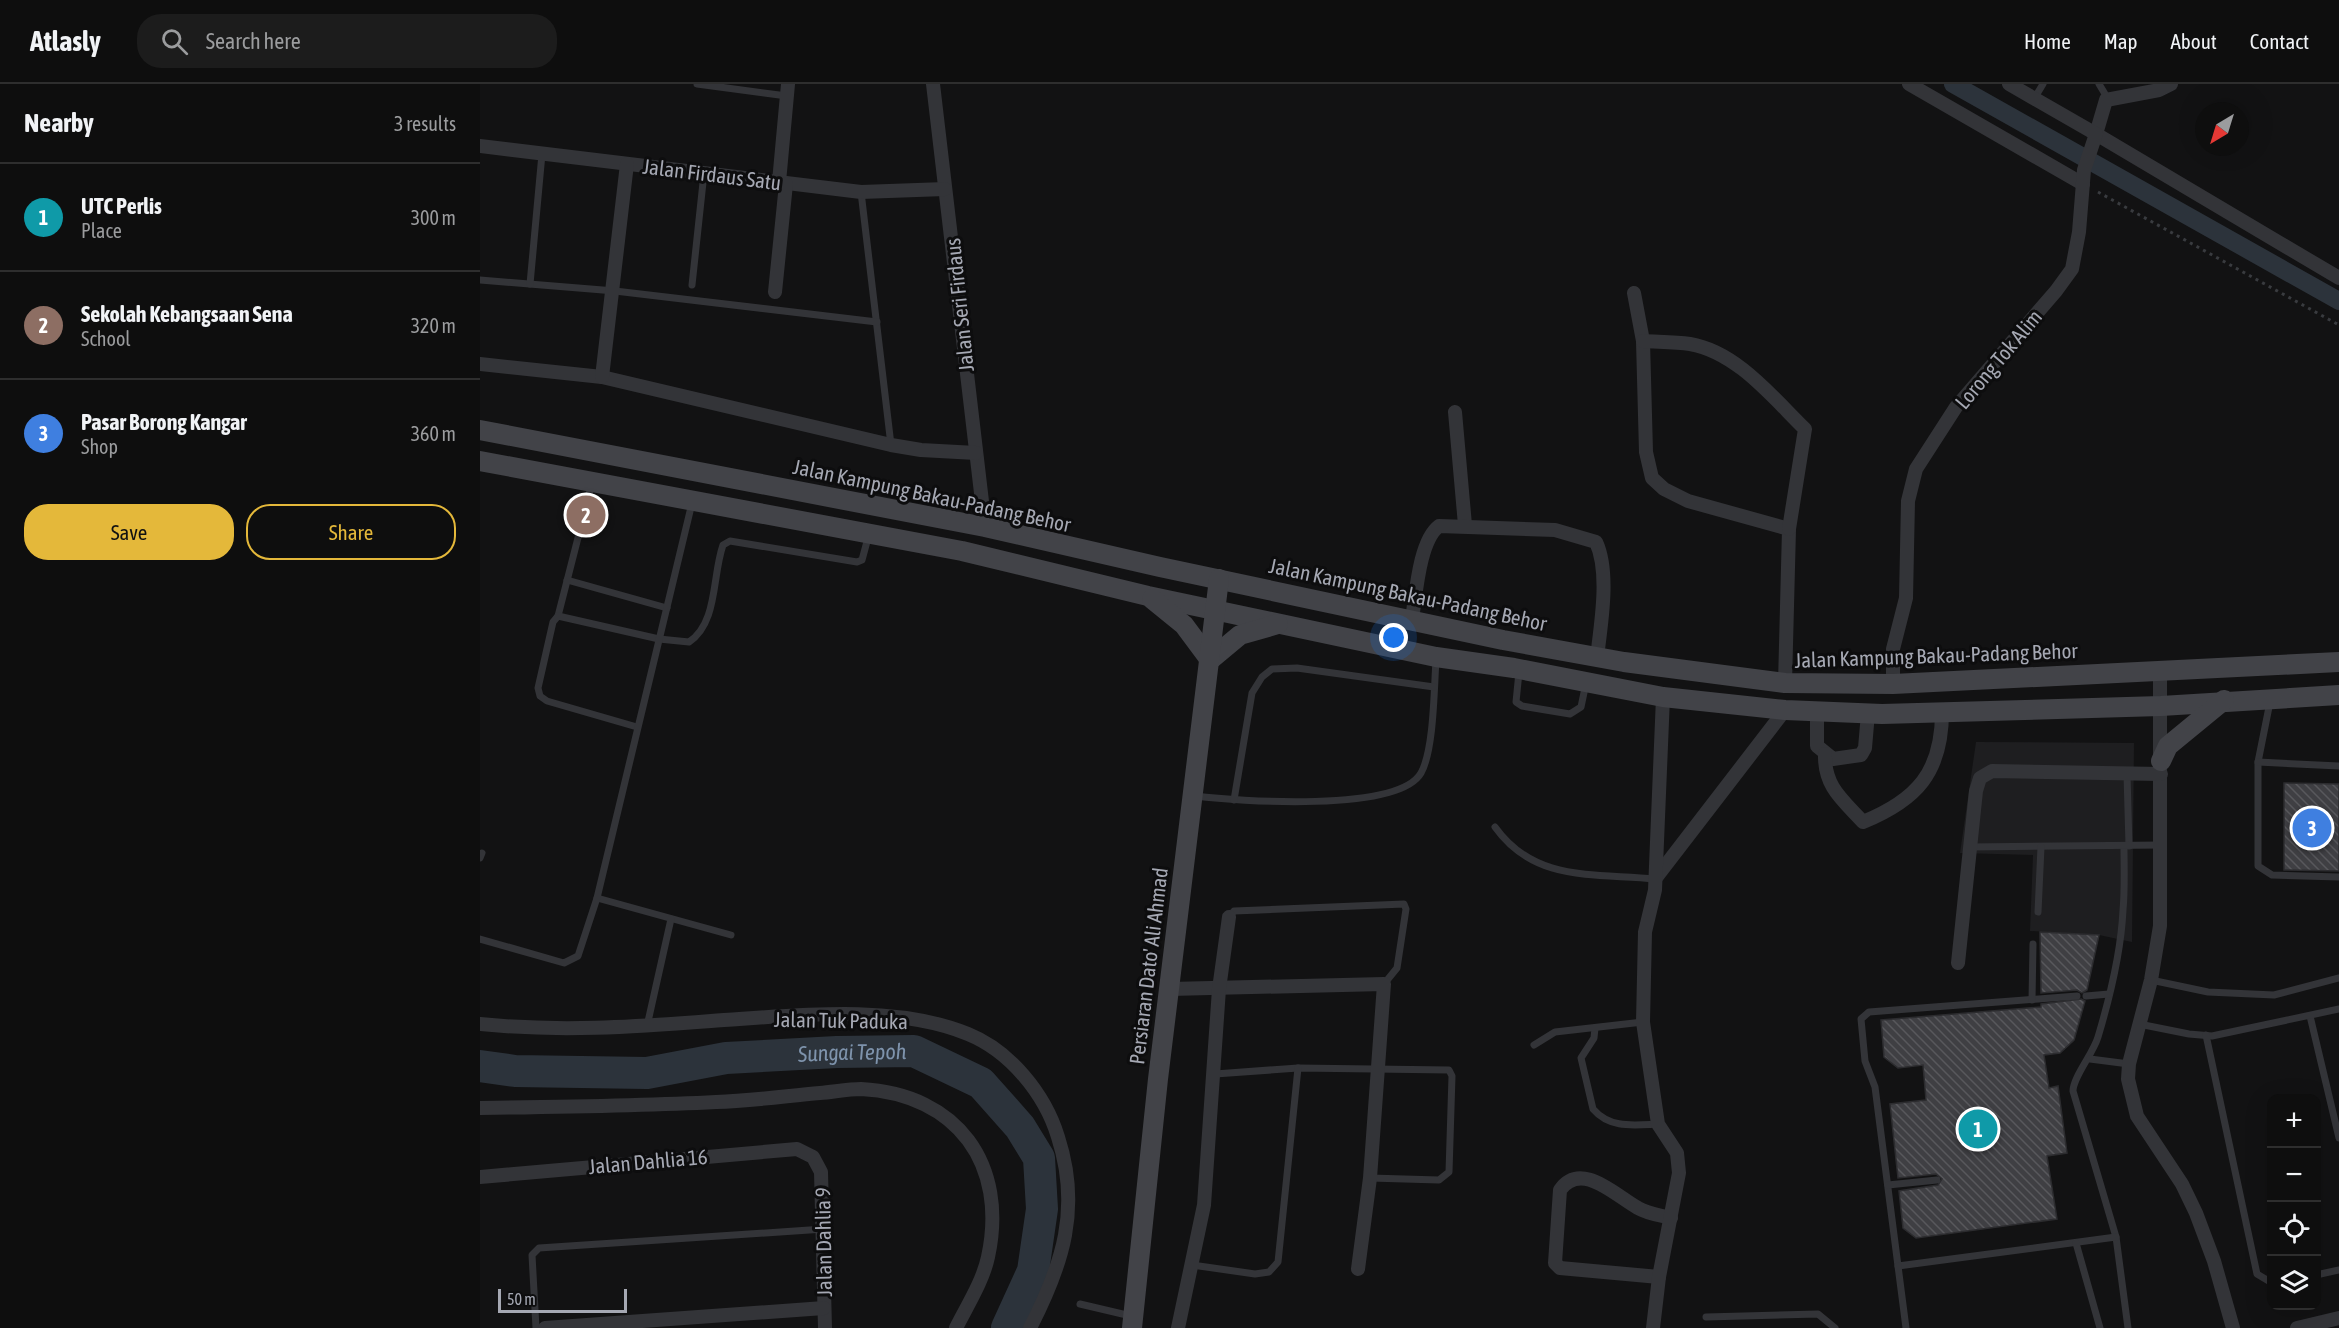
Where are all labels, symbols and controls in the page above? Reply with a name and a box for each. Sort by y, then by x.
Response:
search box [137,14,557,68]
text: Atlasly [30,25,101,57]
icon: search [158,25,191,58]
text: Search here [206,28,301,54]
text: Home [2024,29,2071,53]
text: Map [2104,29,2138,53]
text: About [2171,29,2217,53]
text: Contact [2250,29,2309,53]
north arrow [2195,102,2249,156]
text: Nearby [24,108,94,138]
text: 3 results [394,112,456,135]
street label: Jalan Firdaus Satu [641,154,783,194]
text: UTC Perlis [81,193,162,219]
text: 1 [39,206,48,229]
text: 300 m [411,206,456,229]
text: Place [81,219,122,242]
street label: Jalan Seri Firdaus [940,237,978,373]
text: Sekolah Kebangsaan Sena [81,301,293,327]
street label: Lorong Tok Alim [1950,305,2046,413]
text: 2 [39,314,48,337]
text: 320 m [411,314,456,337]
text: School [81,327,131,350]
text: Pasar Borong Kangar [81,409,247,435]
text: 3 [39,422,48,445]
text: 360 m [411,422,456,445]
text: Shop [81,435,118,458]
street label: Jalan Kampung Bakau-Padang Behor [791,454,1074,536]
pin: 2 [566,492,606,538]
button: Save [24,504,234,560]
button: Share [246,504,456,560]
street label: Jalan Kampung Bakau-Padang Behor [1267,553,1550,635]
your location [1379,623,1408,652]
street label: Jalan Kampung Bakau-Padang Behor [1794,638,2079,672]
pin: 3 [2292,806,2332,850]
street label: Persiaran Dato' Ali Ahmad [1124,866,1172,1066]
street label: Jalan Tuk Paduka [774,1007,908,1033]
water label: Sungai Tepoh [796,1038,907,1067]
map controls [2267,1094,2321,1310]
button: + [2267,1094,2321,1148]
pin: 1 [1958,1106,1998,1152]
street label: Jalan Dahlia 16 [587,1144,709,1178]
button: − [2267,1148,2321,1202]
street label: Jalan Dahlia 9 [810,1187,836,1297]
button: locate [2267,1202,2321,1256]
button: layers [2267,1256,2321,1310]
scale bar [498,1286,627,1314]
text: 50 m [507,1290,536,1308]

